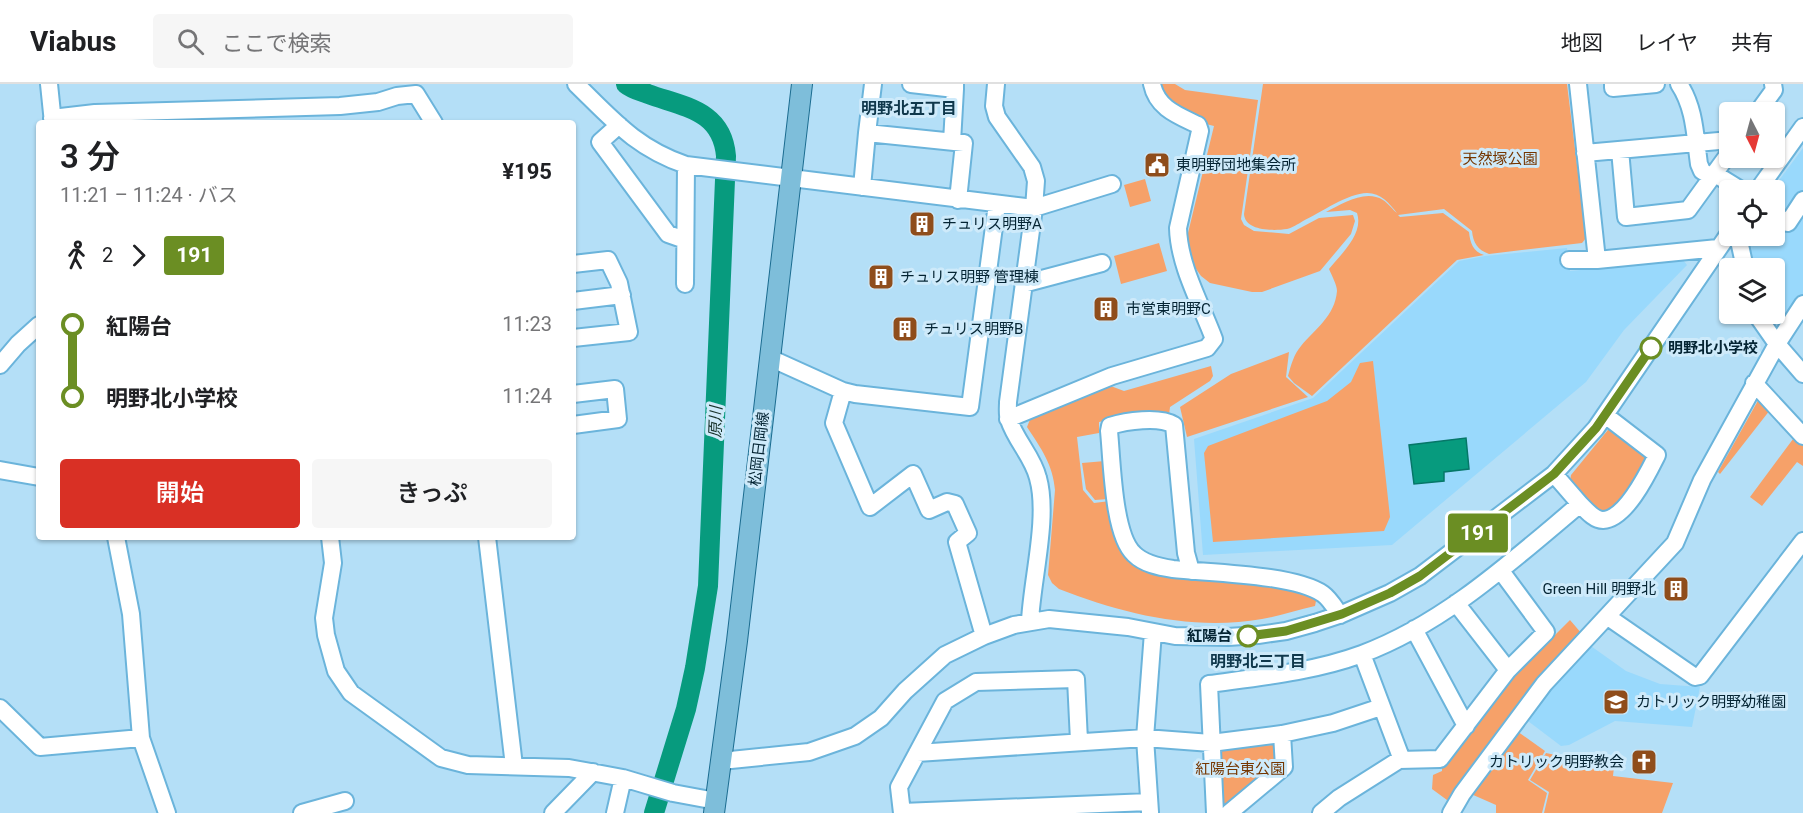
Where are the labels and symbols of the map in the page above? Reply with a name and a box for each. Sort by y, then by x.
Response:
district label: 明野北五丁目 [861,99,957,118]
north arrow [1719,102,1785,168]
public building icon: 東明野団地集会所 [1142,150,1172,180]
park label: 天然塚公園 [1462,150,1538,168]
place label: 東明野団地集会所 [1176,156,1296,174]
building icon: チュリス明野A [907,209,937,239]
place label: チュリス明野A [942,215,1042,233]
building icon: チュリス明野 管理棟 [866,262,896,292]
place label: チュリス明野 管理棟 [900,268,1039,286]
building icon: 市営東明野C [1091,294,1121,324]
place label: 市営東明野C [1126,300,1211,318]
building icon: チュリス明野B [890,314,920,344]
place label: チュリス明野B [924,320,1023,338]
marker: 明野北小学校 [1640,337,1662,359]
place label: 明野北小学校 [1668,339,1758,357]
water label: 原川 [705,404,726,438]
street label: 松岡日岡線 [745,411,773,487]
line badge: 191 [1444,514,1512,552]
building icon: Green Hill 明野北 [1661,574,1691,604]
place label: Green Hill 明野北 [1543,580,1656,598]
marker: 紅陽台 [1237,625,1259,647]
place label: 紅陽台 [1187,627,1232,645]
district label: 明野北三丁目 [1210,652,1306,671]
school or university icon: カトリック明野幼稚園 [1601,687,1631,717]
place label: カトリック明野幼稚園 [1636,693,1786,711]
church icon: カトリック明野教会 [1629,747,1659,777]
place label: カトリック明野教会 [1489,753,1624,771]
park label: 紅陽台東公園 [1195,760,1285,778]

